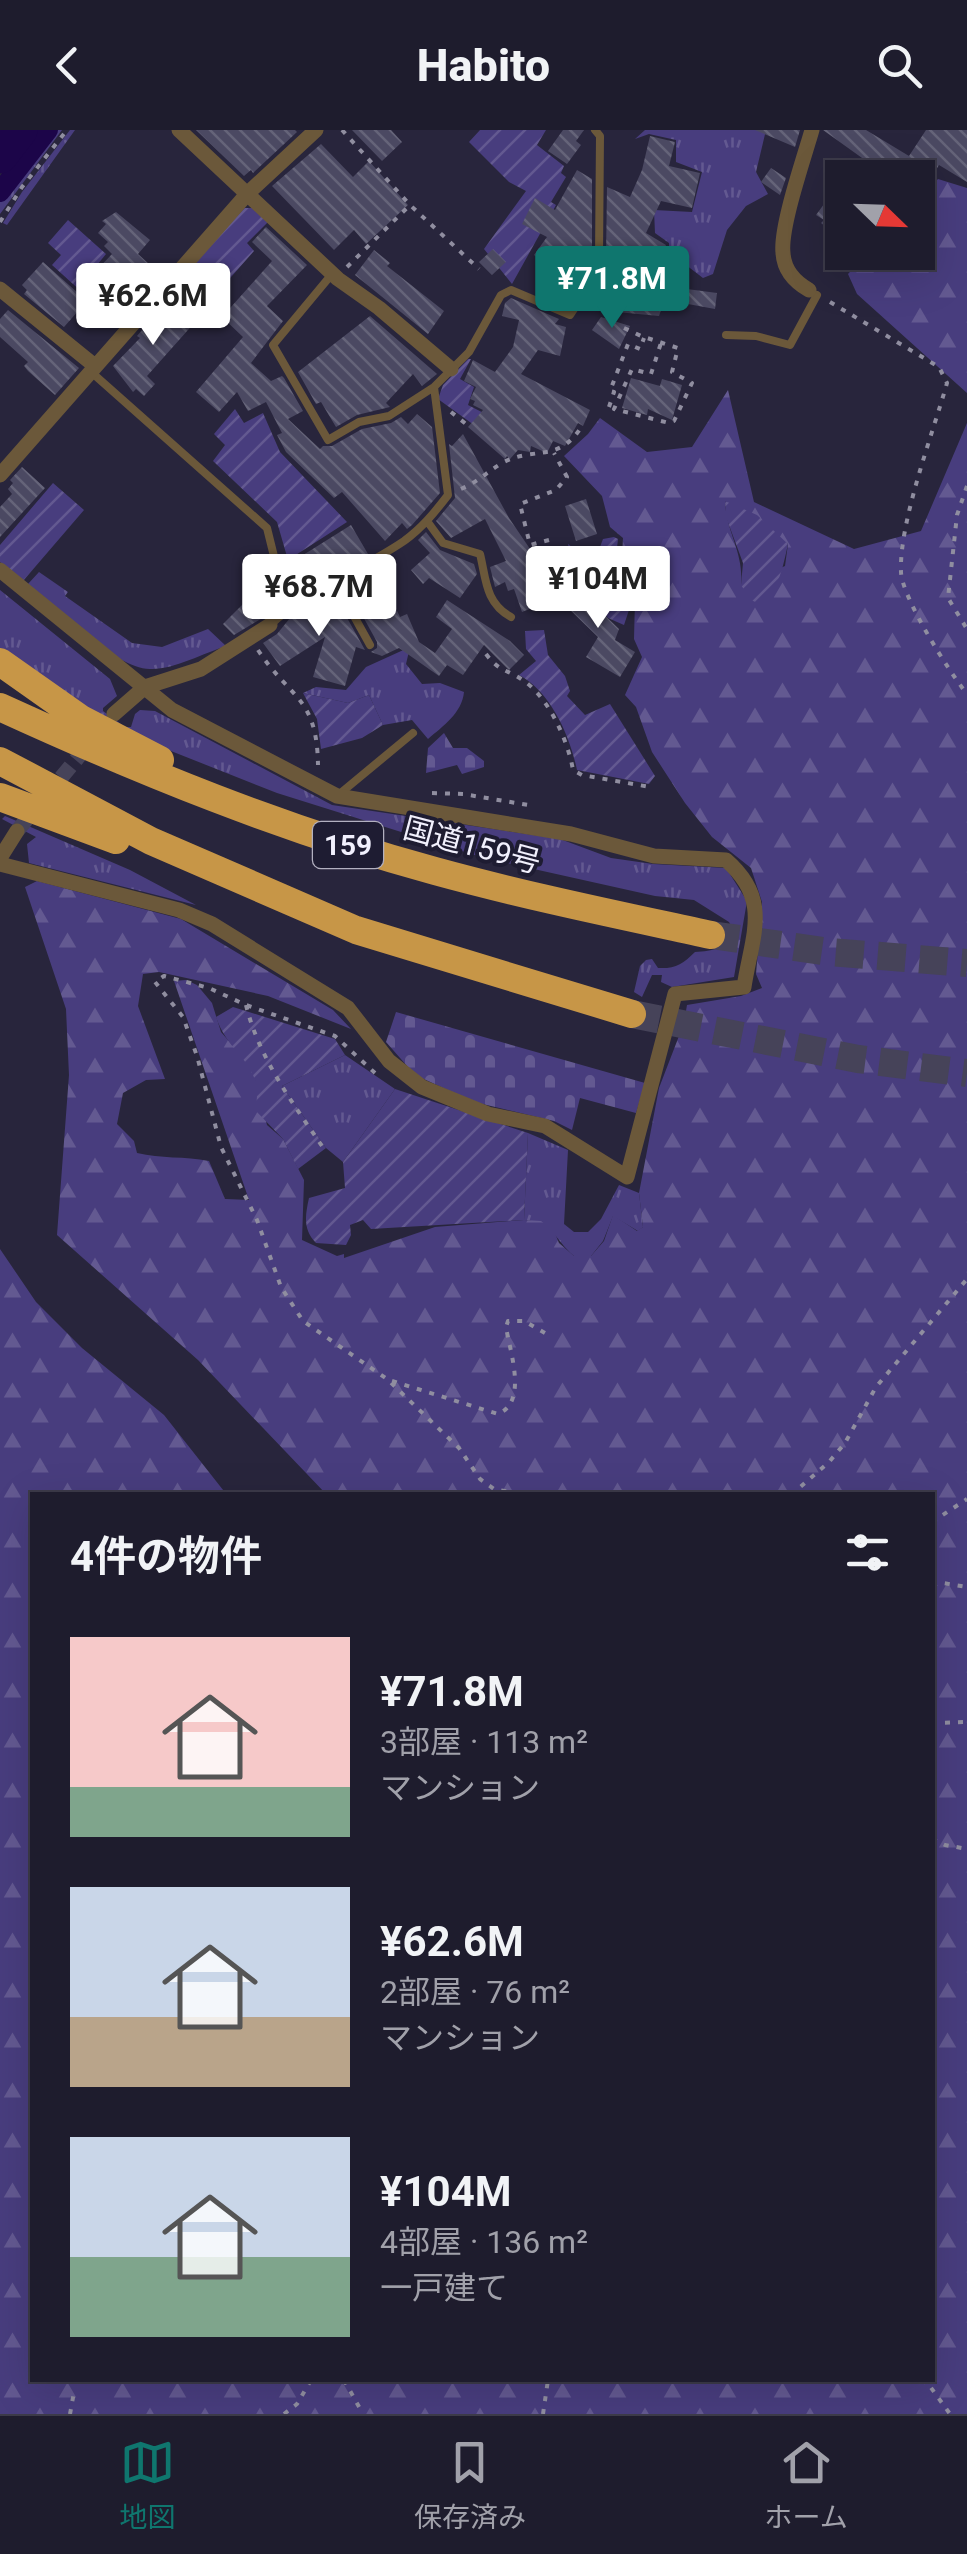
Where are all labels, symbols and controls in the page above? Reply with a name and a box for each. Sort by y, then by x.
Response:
icon: back [40,38,95,93]
icon: search [872,38,927,93]
text: Habito [417,39,550,92]
north arrow [825,160,935,270]
map controls [825,160,935,270]
pin: ¥71.8M [531,246,693,331]
text: ¥71.8M [557,259,667,297]
pin: ¥62.6M [72,263,234,348]
text: ¥62.6M [98,276,208,314]
pin: ¥104M [528,546,668,631]
pin: ¥68.7M [238,554,400,639]
text: ¥104M [548,559,648,597]
text: ¥68.7M [264,567,374,605]
street label: 国道159号 [400,810,544,880]
road number: 159 [313,822,383,868]
icon: filters [840,1525,895,1580]
text: 4件の物件 [70,1532,262,1581]
text: ¥71.8M [380,1667,524,1716]
icon: home [150,1677,270,1797]
text: 3部屋 · 113 m² [380,1723,588,1761]
text: マンション [380,1769,540,1807]
text: ¥62.6M [380,1917,524,1966]
icon: home [150,1927,270,2047]
text: 2部屋 · 76 m² [380,1973,570,2011]
text: マンション [380,2019,540,2057]
text: ¥104M [380,2167,512,2216]
icon: home [150,2177,270,2297]
text: 4部屋 · 136 m² [380,2223,588,2261]
text: 一戸建て [380,2269,508,2307]
tab: 地図 [119,2435,175,2535]
tab: 保存済み [414,2435,526,2535]
tab: ホーム [765,2435,848,2535]

